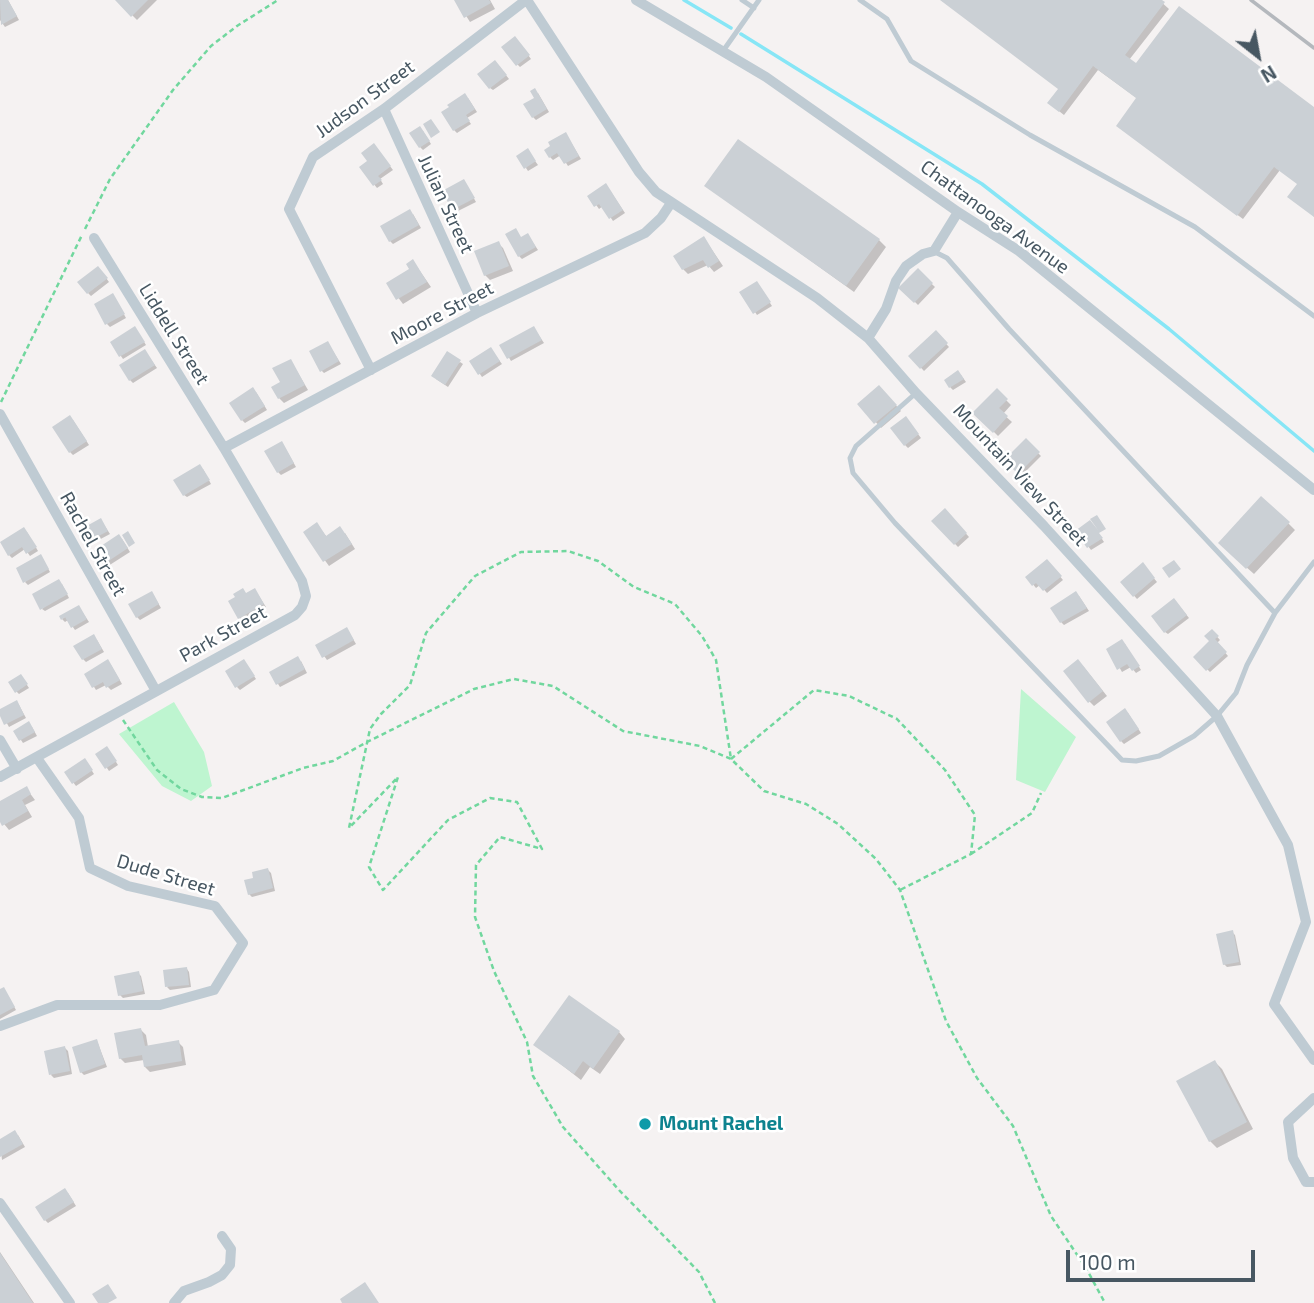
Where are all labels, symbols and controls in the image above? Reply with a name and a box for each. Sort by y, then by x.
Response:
north arrow [1223,21,1293,91]
street label: Judson Street [311,55,419,143]
text: N [1257,61,1281,88]
street label: Julian Street [413,151,479,257]
street label: Chattanooga Avenue [916,155,1074,279]
street label: Moore Street [387,276,497,350]
street label: Liddell Street [134,279,214,389]
street label: Mountain View Street [948,399,1092,551]
street label: Rachel Street [55,488,131,600]
street label: Park Street [176,601,270,667]
street label: Dude Street [114,849,218,901]
place label: Mount Rachel [659,1113,783,1135]
marker: Mount Rachel [637,1116,653,1132]
scale bar [1069,1236,1258,1280]
text: 100 m [1079,1249,1136,1274]

